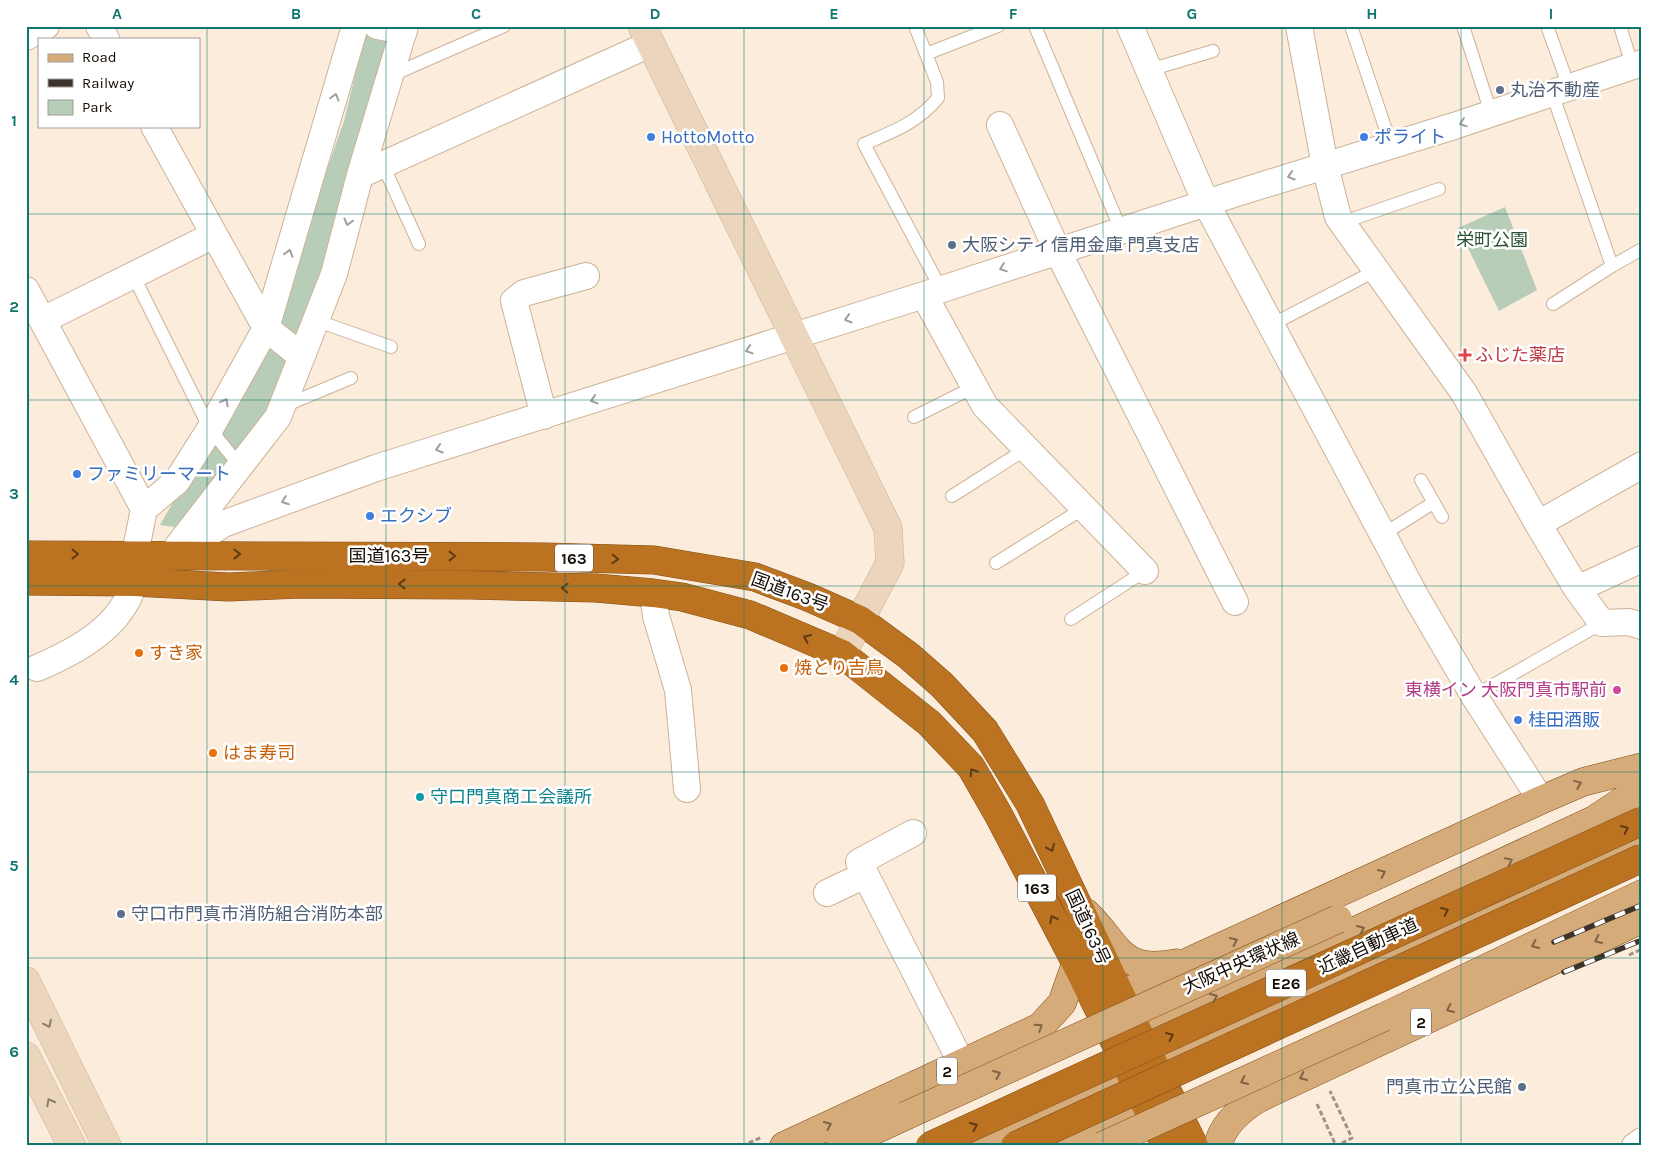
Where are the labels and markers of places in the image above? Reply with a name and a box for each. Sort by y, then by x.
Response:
place label: 丸治不動産 [1510,79,1600,101]
marker: 丸治不動産 [1494,84,1506,96]
place label: HottoMotto [661,126,755,148]
place label: ポライト [1374,126,1446,148]
marker: HottoMotto [645,131,657,143]
marker: ポライト [1358,131,1370,143]
place label: 大阪シティ信用金庫 門真支店 [962,234,1199,256]
marker: 大阪シティ信用金庫 門真支店 [946,239,958,251]
place label: ふじた薬店 [1475,344,1565,366]
marker: ふじた薬店 [1459,349,1471,361]
place label: ファミリーマート [87,463,231,485]
marker: ファミリーマート [71,468,83,480]
place label: エクシブ [380,505,452,527]
marker: エクシブ [364,510,376,522]
place label: すき家 [149,642,203,664]
marker: すき家 [133,647,145,659]
place label: 焼とり吉鳥 [794,657,884,679]
marker: 焼とり吉鳥 [778,662,790,674]
place label: 東横イン 大阪門真市駅前 [1405,679,1607,701]
marker: 東横イン 大阪門真市駅前 [1611,684,1623,696]
place label: 桂田酒販 [1528,709,1600,731]
marker: 桂田酒販 [1512,714,1524,726]
place label: はま寿司 [223,742,295,764]
marker: はま寿司 [207,747,219,759]
place label: 守口門真商工会議所 [430,786,592,808]
marker: 守口門真商工会議所 [414,791,426,803]
place label: 守口市門真市消防組合消防本部 [131,903,383,925]
marker: 守口市門真市消防組合消防本部 [115,908,127,920]
place label: 門真市立公民館 [1386,1076,1512,1098]
marker: 門真市立公民館 [1516,1081,1528,1093]

